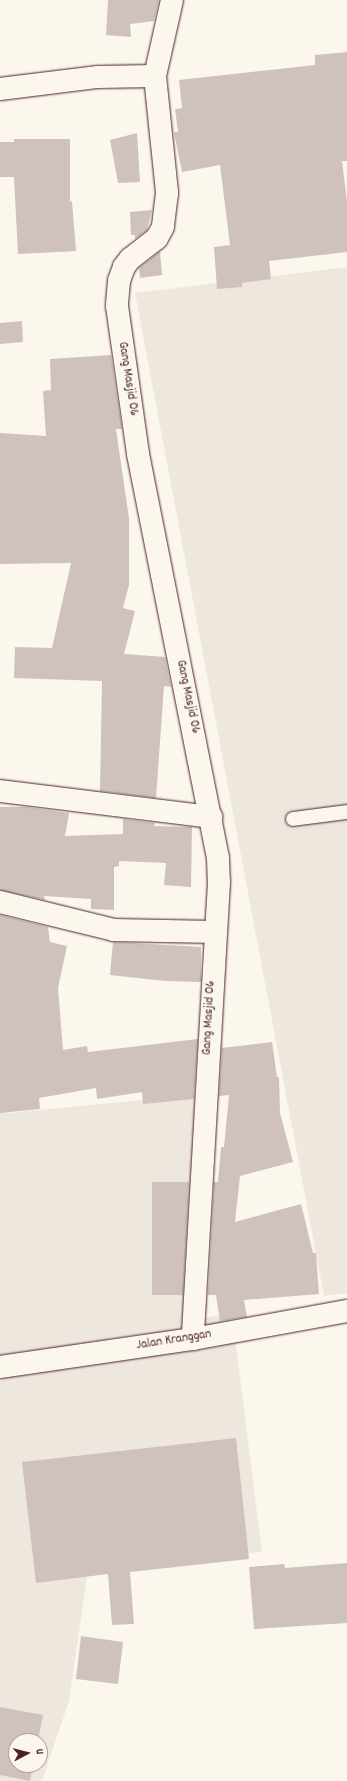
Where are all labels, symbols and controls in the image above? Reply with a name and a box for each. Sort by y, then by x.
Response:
street label: Gang Masjid 06 [113,341,141,417]
street label: Gang Masjid 06 [172,659,202,735]
street label: Gang Masjid 06 [200,980,220,1056]
street label: Jalan Kranggan [136,1327,212,1355]
north arrow [8,1733,48,1773]
text: U [31,1748,47,1755]

